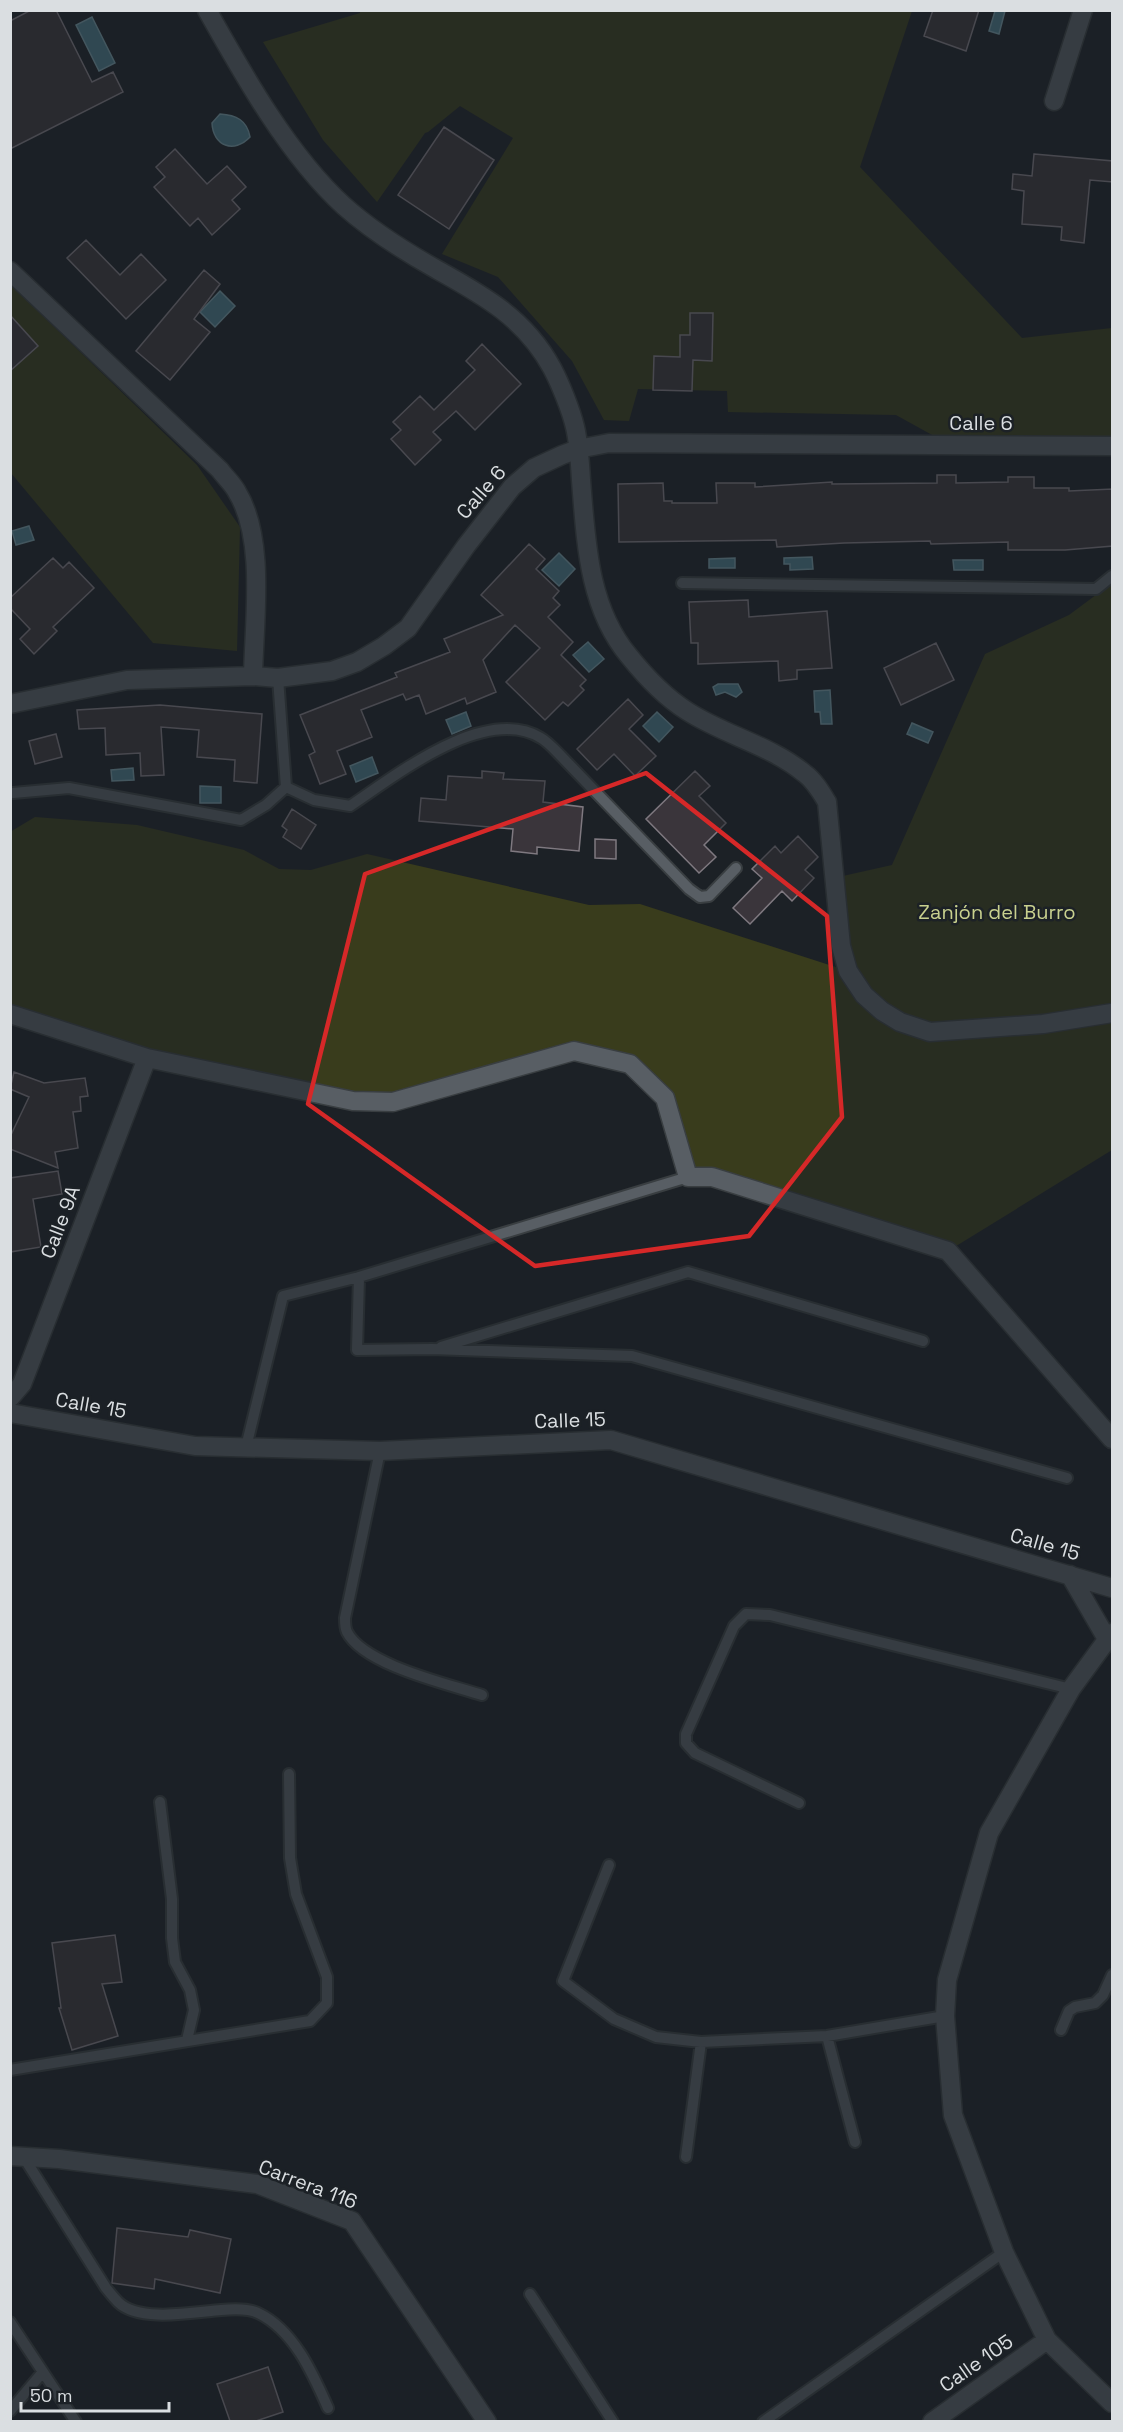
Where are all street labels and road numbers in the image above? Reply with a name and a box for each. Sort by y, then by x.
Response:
street label: Calle 6 [949,410,1013,436]
street label: Calle 6 [450,460,512,524]
street label: Calle 9A [34,1182,86,1262]
street label: Calle 15 [54,1386,128,1424]
street label: Calle 15 [534,1406,606,1434]
street label: Calle 15 [1007,1522,1083,1566]
street label: Carrera 116 [255,2153,361,2215]
street label: Calle 105 [934,2328,1018,2398]

